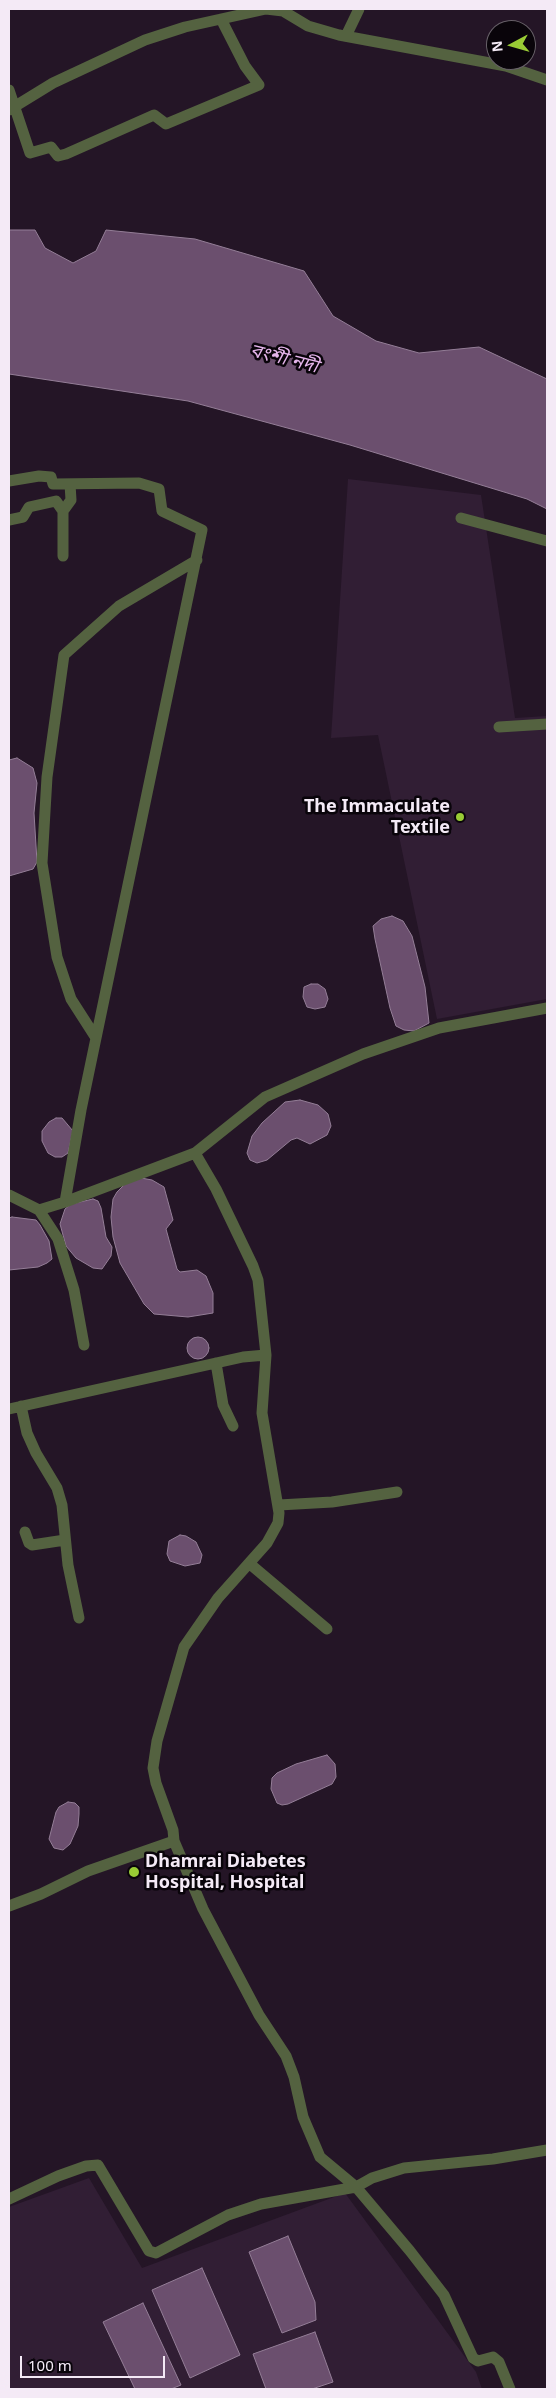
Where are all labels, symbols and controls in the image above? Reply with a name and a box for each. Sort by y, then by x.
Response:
north arrow [486,20,536,70]
text: N [487,40,507,53]
water label: বংশী নদী [247,340,321,378]
place label: The Immaculate Textile [304,796,450,839]
marker: The Immaculate Textile [454,811,466,823]
place label: Dhamrai Diabetes Hospital, Hospital [145,1851,306,1894]
marker: Dhamrai Diabetes Hospital, Hospital [127,1865,141,1879]
scale bar [22,2346,168,2378]
text: 100 m [28,2355,72,2375]

